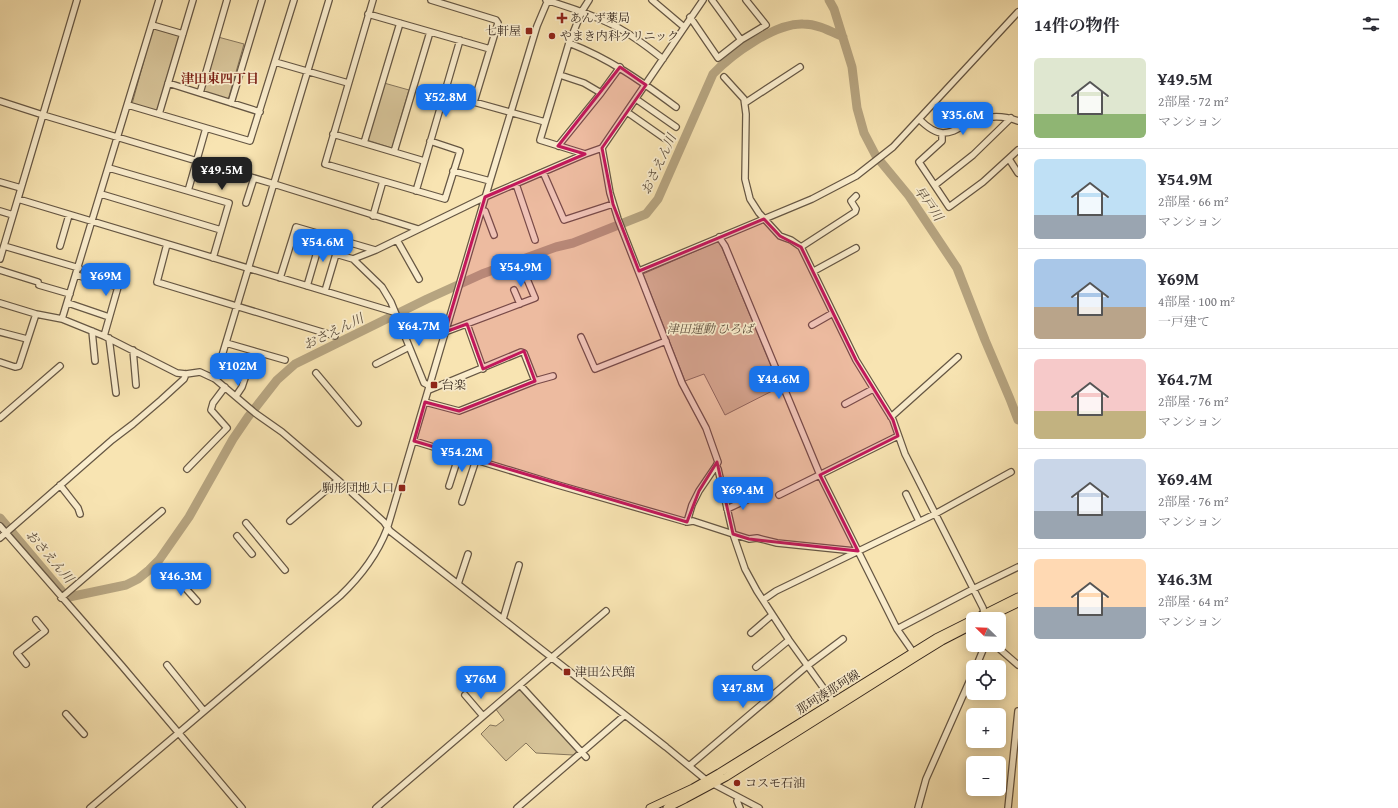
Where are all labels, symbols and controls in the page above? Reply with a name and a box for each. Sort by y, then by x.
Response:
place label: あんず薬局 [570,9,630,26]
text: 14件の物件 [1034,12,1120,37]
marker: あんず薬局 [557,13,567,23]
icon: filters [1360,13,1382,35]
place label: 七軒屋 [485,22,521,39]
marker: 七軒屋 [524,26,534,36]
place label: やまき内科クリニック [560,27,679,44]
marker: やまき内科クリニック [547,31,557,41]
text: ¥49.5M [1158,66,1213,91]
district label: 津田東四丁目 [181,69,259,88]
icon: home [1066,74,1114,122]
pin: ¥52.8M [413,84,479,118]
text: ¥52.8M [425,87,467,106]
text: 2部屋 · 72 m² [1158,92,1229,111]
pin: ¥35.6M [930,102,996,136]
text: ¥35.6M [942,105,984,124]
text: マンション [1158,112,1222,131]
water label: おさえん川 [636,129,682,198]
pin: ¥49.5M [189,157,255,191]
text: ¥49.5M [201,160,243,179]
text: ¥54.9M [1158,166,1213,191]
icon: home [1066,175,1114,223]
water label: 早戸川 [910,182,949,226]
text: 2部屋 · 66 m² [1158,192,1229,211]
text: マンション [1158,212,1222,231]
pin: ¥54.6M [290,229,356,263]
text: ¥54.6M [302,232,344,251]
pin: ¥54.9M [488,254,554,288]
text: ¥54.9M [500,257,542,276]
pin: ¥69M [82,263,130,297]
text: ¥69M [90,266,122,285]
text: ¥69M [1158,266,1199,291]
icon: home [1066,275,1114,323]
text: 4部屋 · 100 m² [1158,292,1235,311]
water label: おさえん川 [300,308,368,354]
text: 一戸建て [1158,312,1210,331]
pin: ¥64.7M [386,313,452,347]
text: ¥64.7M [398,316,440,335]
park label: 津田運動 ひろば [667,320,755,337]
pin: ¥102M [210,353,266,387]
text: ¥102M [219,356,257,375]
pin: ¥44.6M [746,366,812,400]
text: ¥64.7M [1158,366,1213,391]
text: ¥44.6M [758,369,800,388]
icon: home [1066,375,1114,423]
place label: 台楽 [442,376,466,393]
marker: 台楽 [429,380,439,390]
text: 2部屋 · 76 m² [1158,392,1229,411]
text: マンション [1158,412,1222,431]
pin: ¥54.2M [429,439,495,473]
text: ¥54.2M [441,442,483,461]
text: ¥69.4M [1158,466,1213,491]
icon: home [1066,475,1114,523]
pin: ¥69.4M [710,477,776,511]
place label: 駒形団地入口 [322,479,394,496]
text: ¥69.4M [722,480,764,499]
marker: 駒形団地入口 [397,483,407,493]
text: 2部屋 · 76 m² [1158,492,1229,511]
text: マンション [1158,512,1222,531]
water label: おさえん川 [21,526,79,589]
pin: ¥46.3M [148,563,214,597]
text: ¥46.3M [160,566,202,585]
text: ¥46.3M [1158,566,1213,591]
icon: home [1066,575,1114,623]
text: 2部屋 · 64 m² [1158,592,1229,611]
north arrow [966,612,1006,652]
map controls [966,612,1006,796]
text: マンション [1158,612,1222,631]
button: locate [966,660,1006,700]
place label: 津田公民館 [575,663,635,680]
street label: 那珂湊那珂線 [793,665,863,718]
pin: ¥76M [457,666,505,700]
marker: 津田公民館 [562,667,572,677]
text: ¥76M [465,669,497,688]
pin: ¥47.8M [710,675,776,709]
text: ¥47.8M [722,678,764,697]
button: + [966,708,1006,748]
button: − [966,756,1006,796]
place label: コスモ石油 [745,774,805,791]
marker: コスモ石油 [732,778,742,788]

